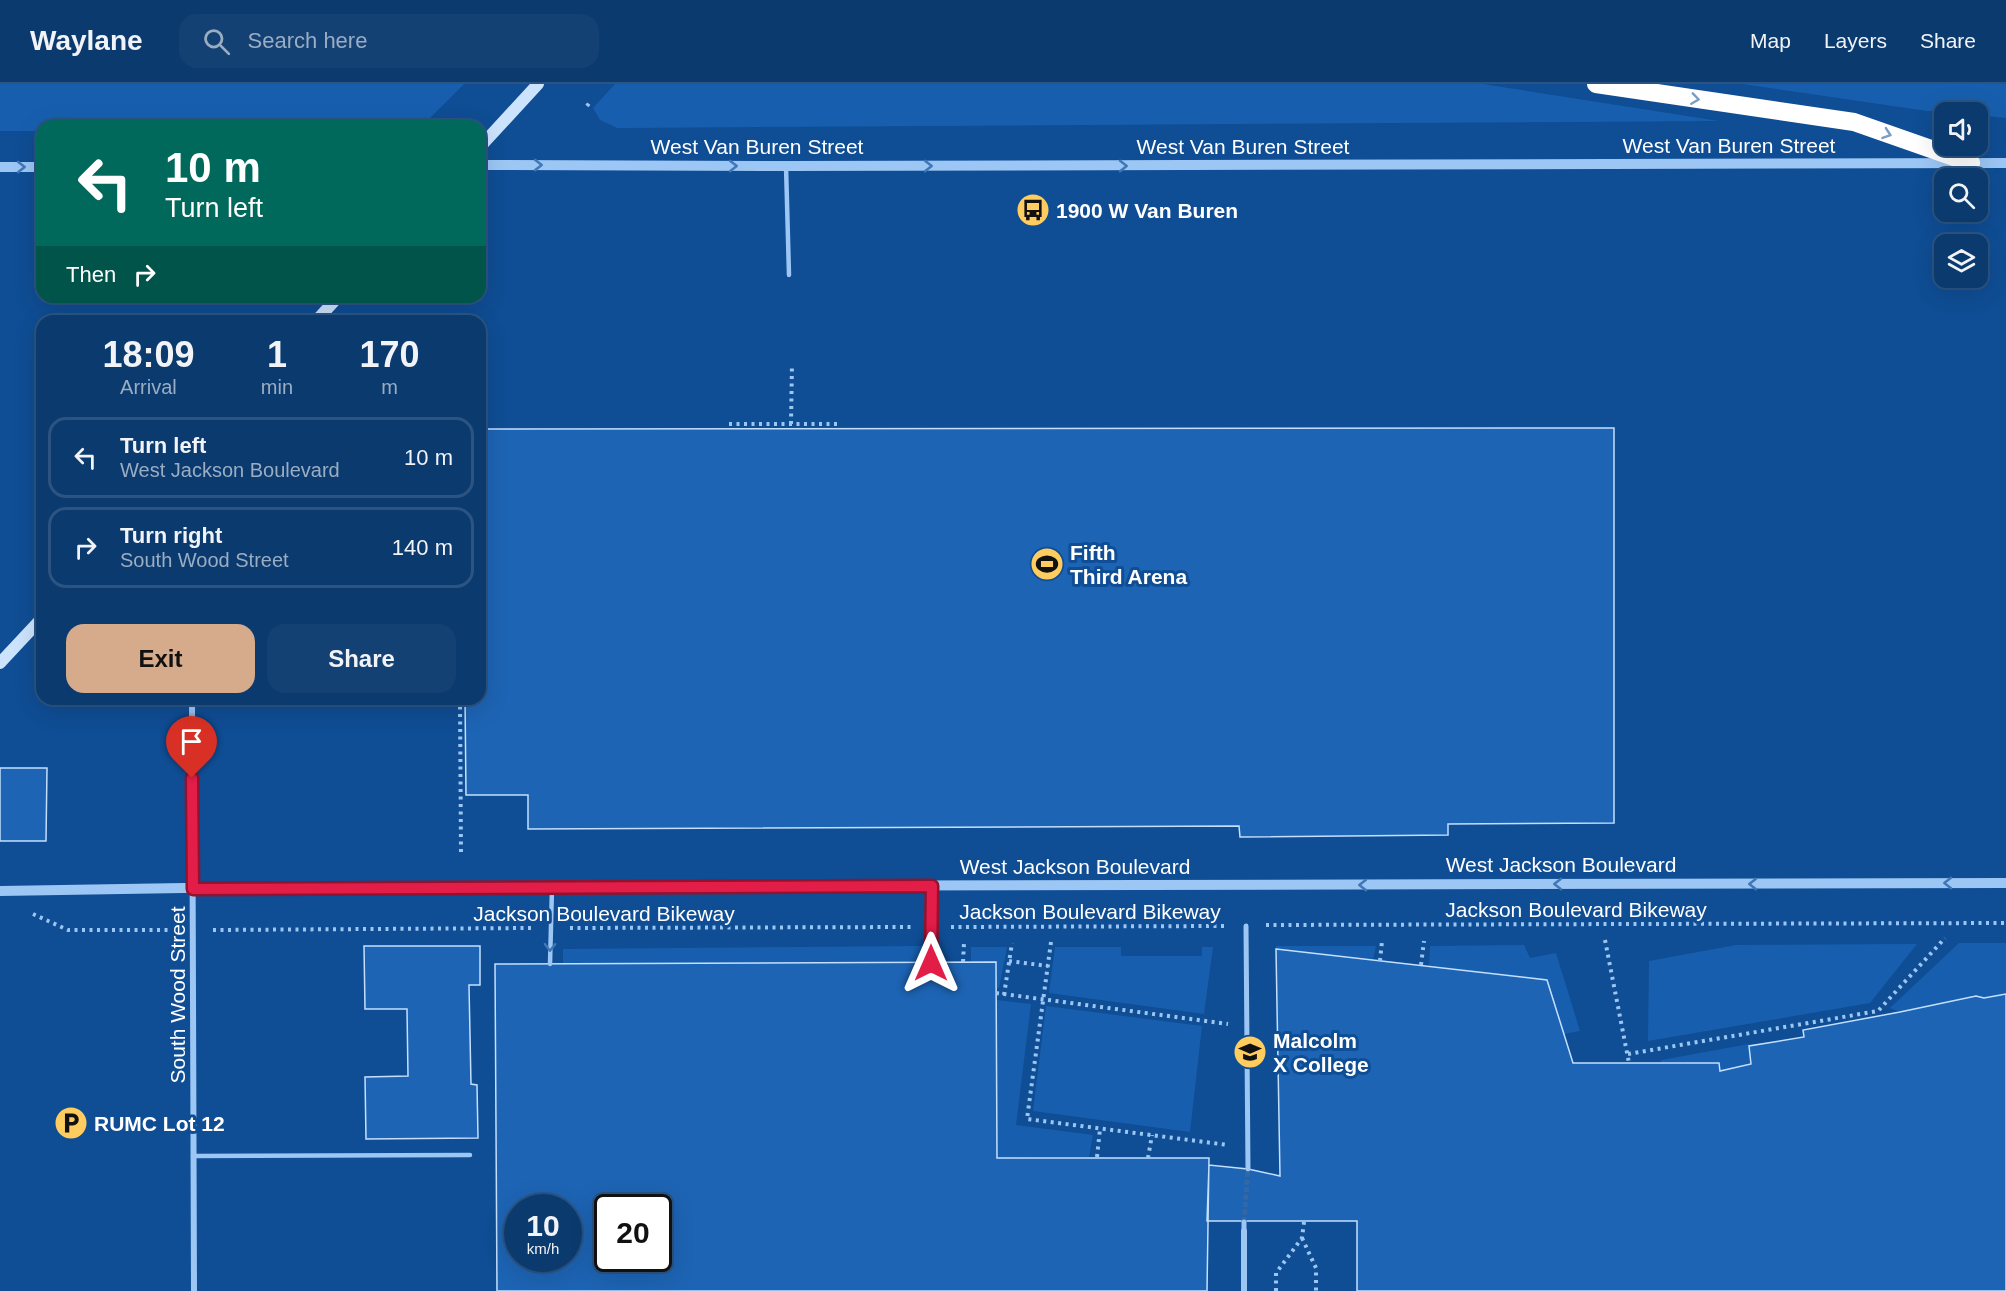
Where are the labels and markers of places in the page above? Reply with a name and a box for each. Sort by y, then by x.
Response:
bus stop icon: 1900 W Van Buren [1015,192,1051,228]
place label: 1900 W Van Buren [1056,199,1238,222]
place label: Fifth Third Arena [1070,541,1187,588]
sports icon: Fifth Third Arena [1029,546,1065,582]
pin [166,716,217,778]
place label: Malcolm X College [1273,1029,1369,1076]
school or university icon: Malcolm X College [1232,1034,1268,1070]
parking icon: RUMC Lot 12 [53,1105,89,1141]
place label: RUMC Lot 12 [94,1112,225,1135]

